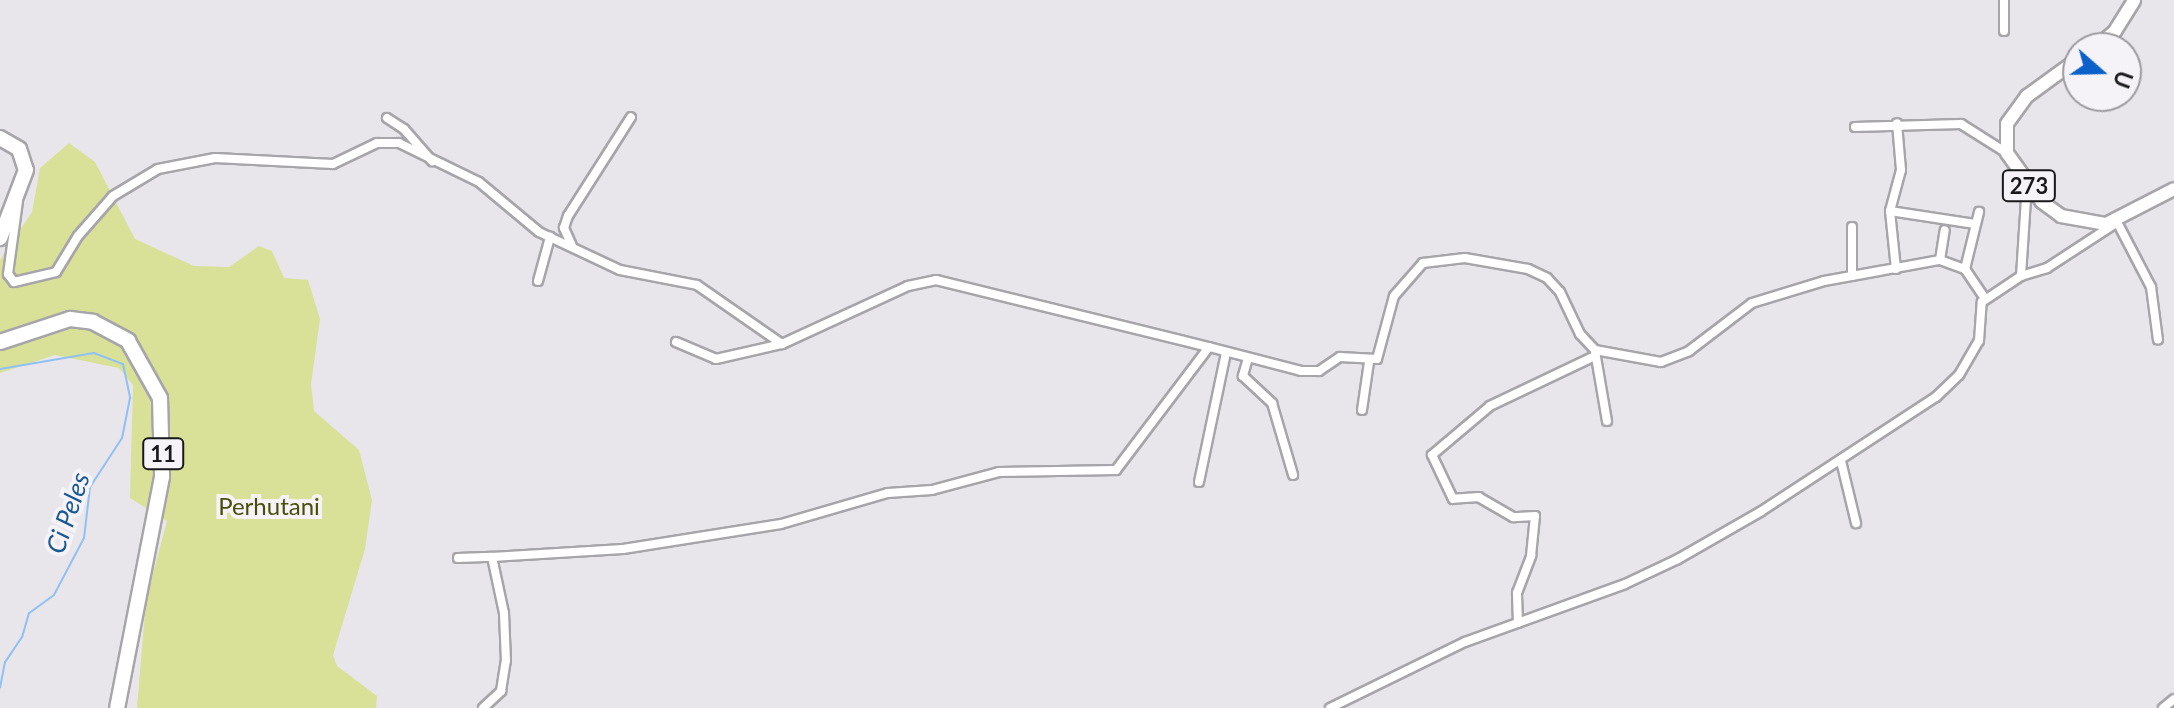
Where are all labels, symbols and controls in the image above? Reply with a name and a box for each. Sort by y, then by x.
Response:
north arrow [2062,32,2142,112]
text: U [2108,67,2139,92]
road number: 273 [2001,168,2057,204]
road number: 11 [141,436,185,472]
water label: Ci Peles [40,468,96,558]
park label: Perhutani [218,492,320,520]

